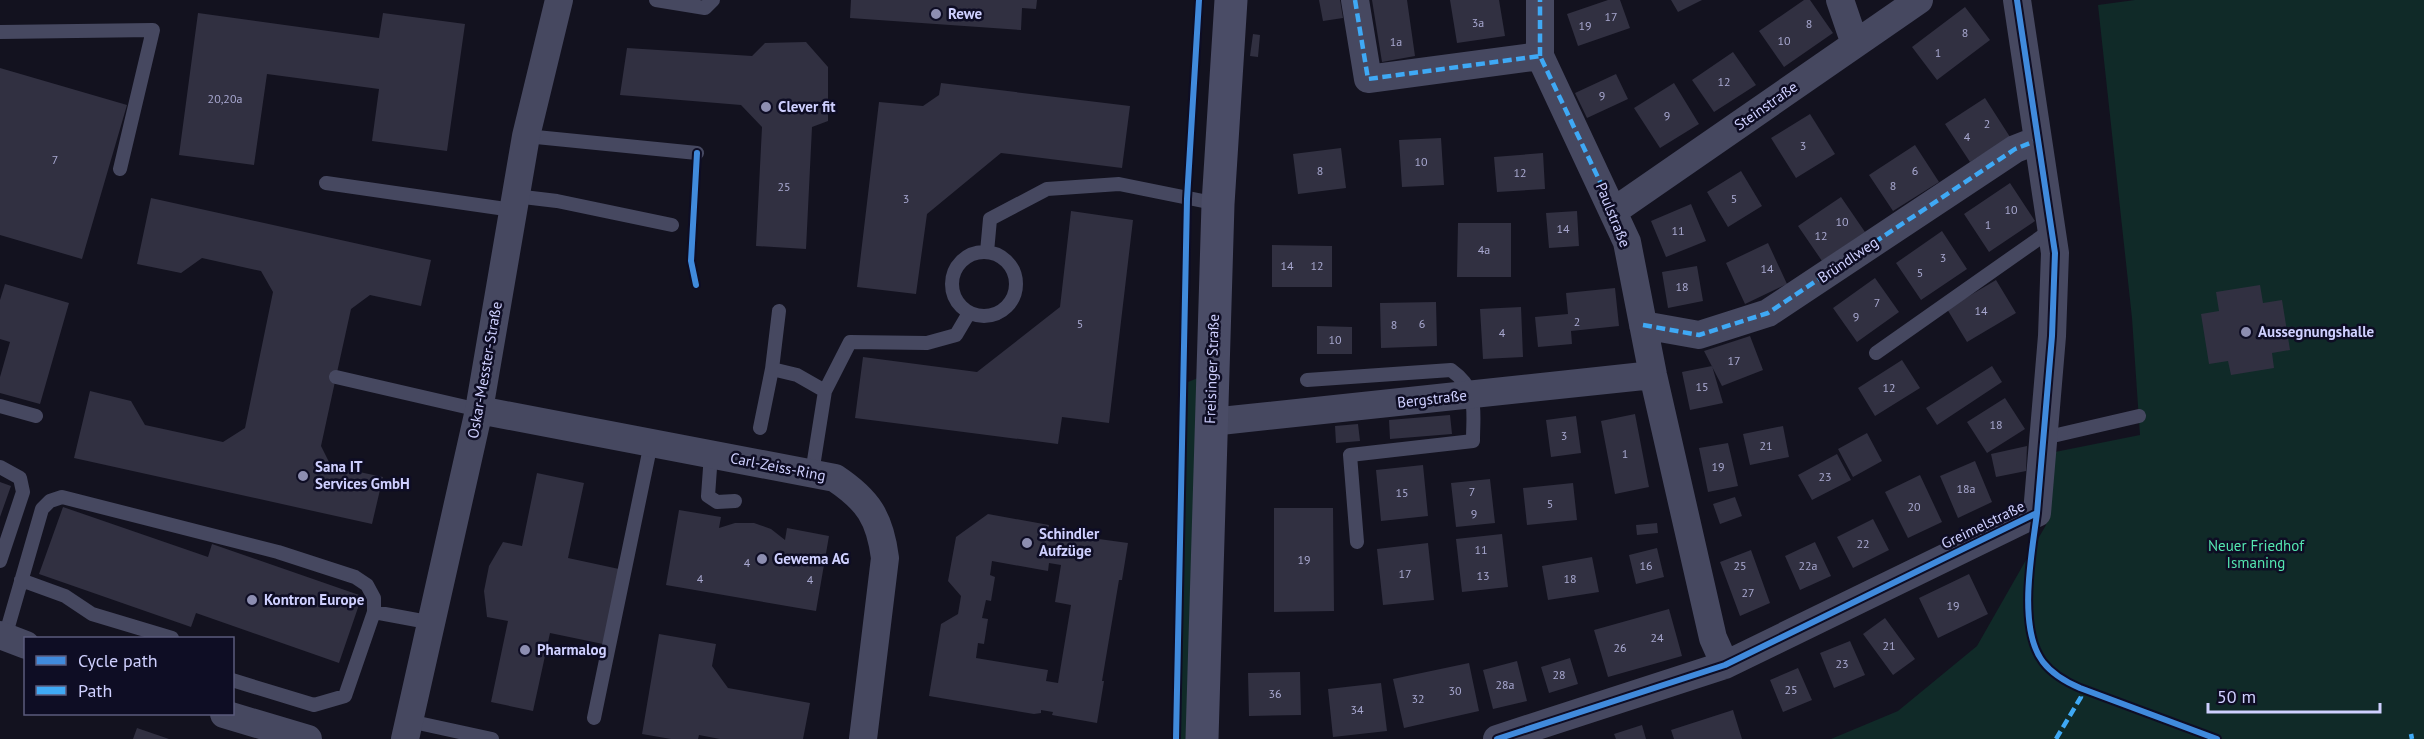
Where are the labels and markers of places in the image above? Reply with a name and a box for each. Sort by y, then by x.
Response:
place label: Rewe [948,4,983,23]
marker: Rewe [929,7,943,21]
place label: Clever fit [778,97,836,116]
marker: Clever fit [759,100,773,114]
place label: Aussegnungshalle [2258,322,2375,341]
marker: Aussegnungshalle [2239,325,2253,339]
place label: Sana IT Services GmbH [315,457,410,493]
marker: Sana IT Services GmbH [296,469,310,483]
place label: Schindler Aufzüge [1039,524,1100,560]
marker: Schindler Aufzüge [1020,536,1034,550]
place label: Gewema AG [774,549,849,568]
marker: Gewema AG [755,552,769,566]
place label: Kontron Europe [264,590,365,609]
marker: Kontron Europe [245,593,259,607]
place label: Pharmalog [537,640,606,659]
marker: Pharmalog [518,643,532,657]

